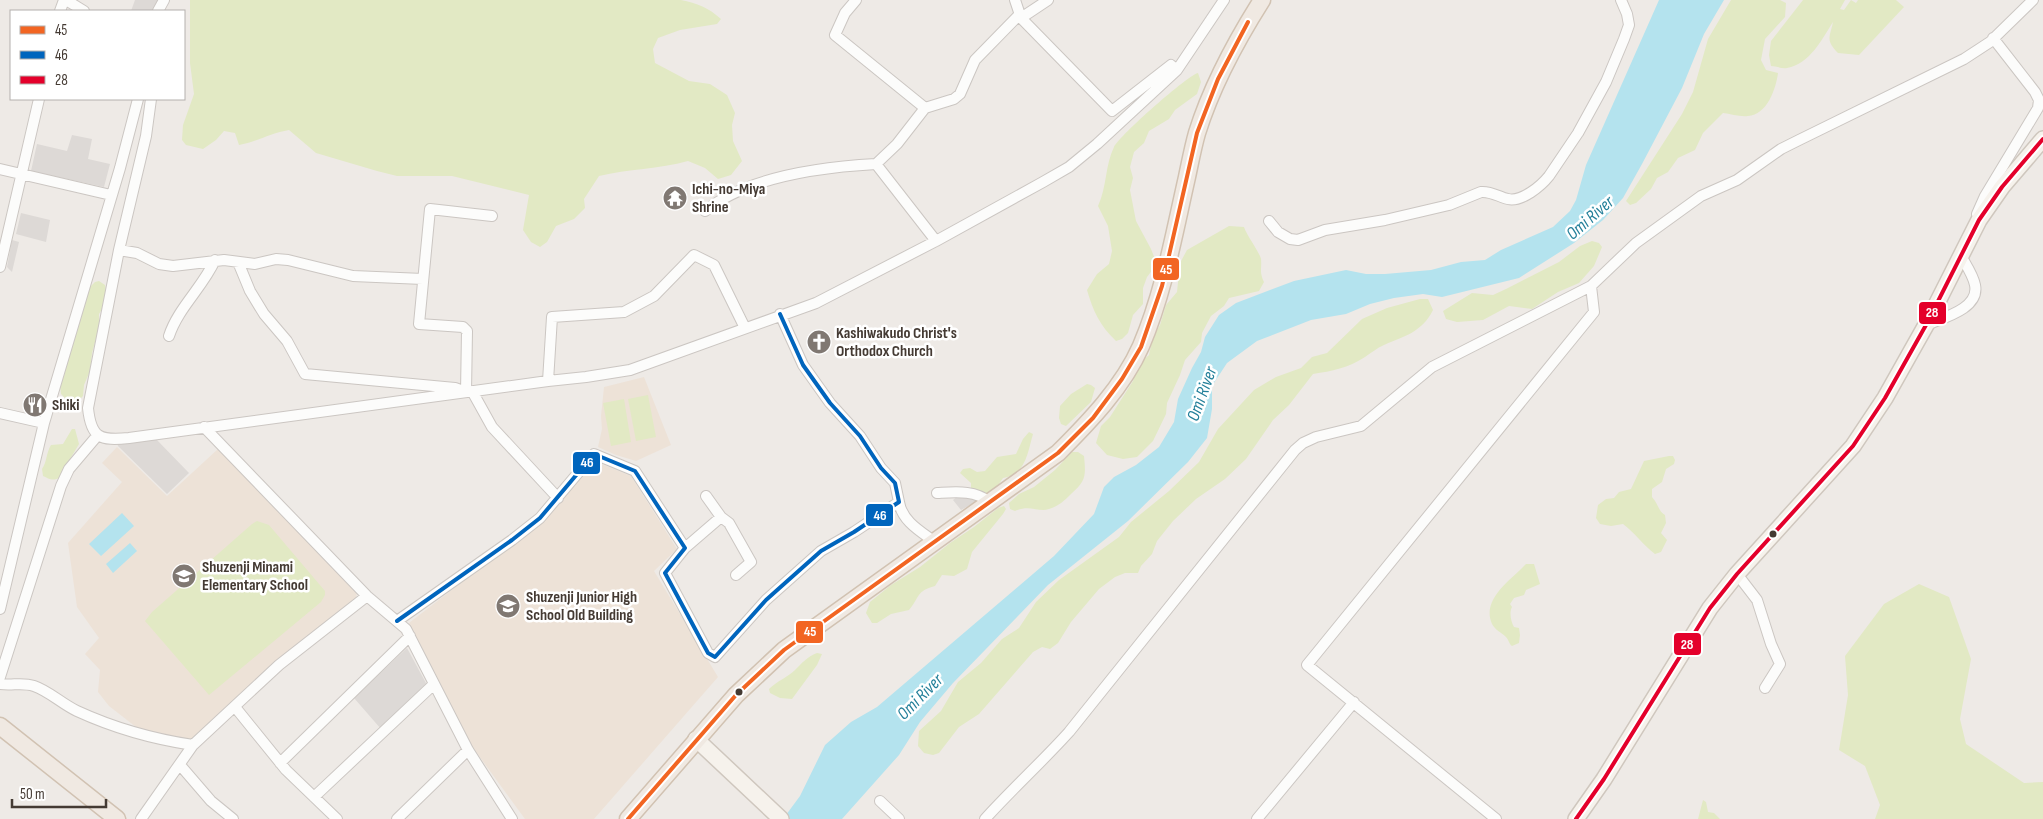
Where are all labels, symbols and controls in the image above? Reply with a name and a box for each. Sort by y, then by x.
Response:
legend [10,10,185,100]
text: 45 [55,21,67,40]
text: 46 [55,46,68,65]
text: 28 [55,71,68,90]
place label: Ichi-no-Miya Shrine [692,180,765,217]
temple icon: Ichi-no-Miya Shrine [662,185,688,211]
water label: Omi River [1562,191,1619,244]
line badge: 45 [1152,257,1180,281]
text: 45 [1160,261,1172,278]
line badge: 28 [1918,301,1947,325]
text: 28 [1926,304,1939,321]
place label: Kashiwakudo Christ's Orthodox Church [836,324,957,361]
church icon: Kashiwakudo Christ's Orthodox Church [806,329,832,355]
water label: Omi River [1183,363,1222,424]
restaurant icon: Shiki [22,392,48,418]
place label: Shiki [52,396,80,415]
line badge: 46 [572,451,601,475]
text: 46 [580,454,594,471]
line badge: 46 [865,503,894,527]
text: 46 [873,507,887,524]
unlabelled marker [1768,529,1778,539]
place label: Shuzenji Minami Elementary School [202,558,308,595]
school or university icon: Shuzenji Minami Elementary School [171,563,197,589]
place label: Shuzenji Junior High School Old Building [526,588,637,625]
school or university icon: Shuzenji Junior High School Old Building [495,593,521,619]
line badge: 45 [795,620,824,644]
text: 45 [804,623,816,640]
line badge: 28 [1673,632,1702,656]
text: 28 [1681,636,1694,653]
water label: Omi River [893,669,948,724]
unlabelled marker [734,687,744,697]
scale bar [12,776,106,808]
text: 50 m [20,785,45,804]

